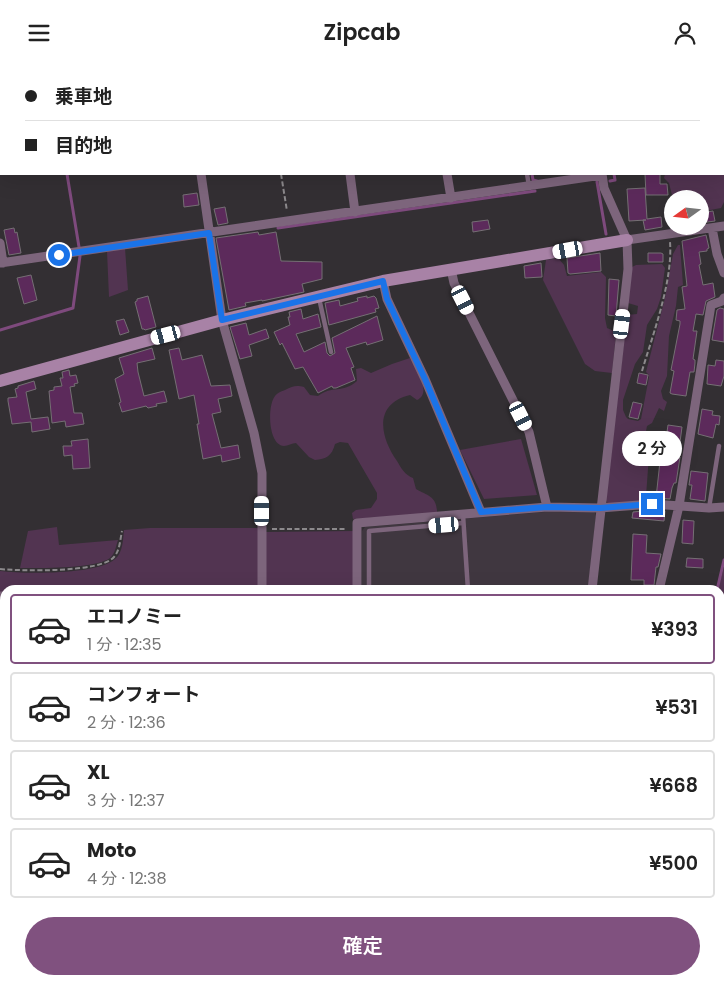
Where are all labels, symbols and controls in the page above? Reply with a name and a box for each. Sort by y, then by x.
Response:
text: Zipcab [324,17,400,48]
icon: menu [25,19,53,47]
icon: person [671,19,699,47]
text: 乗車地 [55,83,112,110]
text: 目的地 [55,132,112,159]
north arrow [664,190,709,235]
map controls [664,190,709,235]
car [551,240,584,260]
route start [48,244,70,266]
car [449,283,476,317]
car [612,308,631,340]
car [149,324,182,346]
car [507,399,534,433]
callout: 2 分 [622,431,682,467]
text: 2 分 [638,437,667,460]
route end [641,493,663,515]
car [254,496,269,526]
car [428,516,459,534]
text: エコノミー [87,603,182,630]
icon: car [27,607,72,652]
text: ¥393 [651,616,698,643]
text: 1 分 · 12:35 [87,633,162,656]
text: コンフォート [87,681,200,708]
icon: car [27,685,72,730]
text: ¥531 [655,694,698,721]
text: 2 分 · 12:36 [87,711,166,734]
text: XL [87,759,110,786]
icon: car [27,763,72,808]
text: ¥668 [649,772,698,799]
text: 3 分 · 12:37 [87,789,165,812]
text: Moto [87,837,136,864]
icon: car [27,841,72,886]
text: ¥500 [649,850,698,877]
text: 4 分 · 12:38 [87,867,167,890]
button: 確定 [25,917,700,975]

